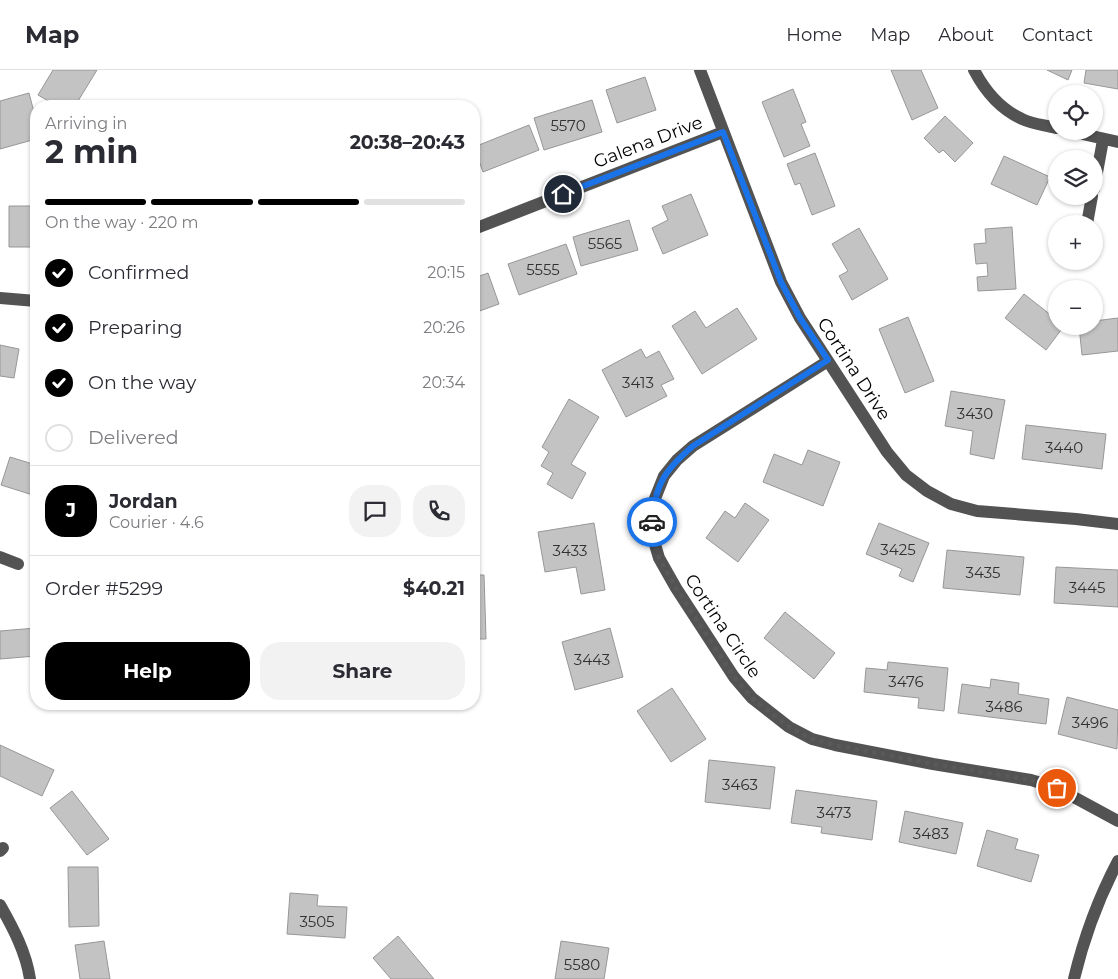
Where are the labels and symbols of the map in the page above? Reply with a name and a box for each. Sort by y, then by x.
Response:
street label: Galena Drive [590,111,706,173]
house number: 5570 [550,116,586,135]
pin [542,173,584,215]
house number: 5565 [588,234,622,253]
house number: 5555 [526,260,560,279]
street label: Cortina Drive [813,314,895,425]
house number: 3413 [622,373,654,392]
house number: 3430 [957,404,993,423]
house number: 3440 [1045,438,1083,457]
courier [627,497,677,547]
house number: 3425 [880,540,916,559]
house number: 3433 [553,541,588,560]
house number: 3435 [966,563,1000,582]
street label: Cortina Circle [680,570,766,682]
house number: 3445 [1069,578,1105,597]
house number: 3443 [574,650,610,669]
house number: 3476 [888,672,924,691]
house number: 3486 [985,697,1023,716]
house number: 3496 [1072,713,1108,732]
pin [1036,767,1078,809]
house number: 3463 [722,775,758,794]
house number: 3473 [817,803,851,822]
house number: 3483 [913,824,949,843]
house number: 3505 [299,912,335,931]
house number: 5580 [564,955,600,974]

